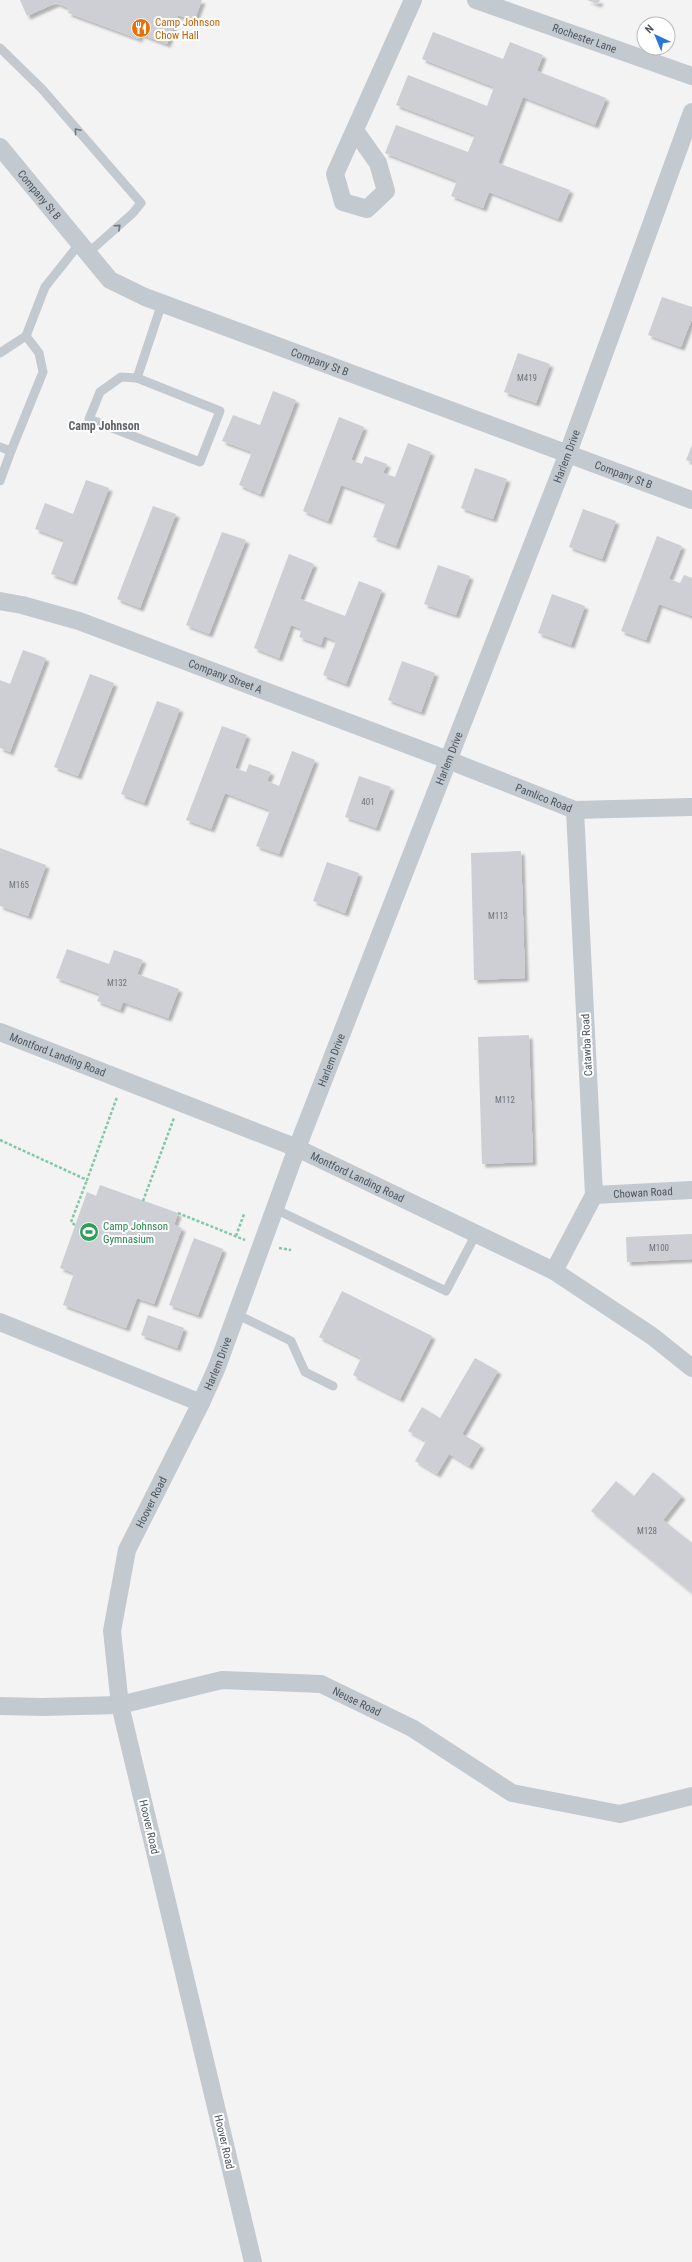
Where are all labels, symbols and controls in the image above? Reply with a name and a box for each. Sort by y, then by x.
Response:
place label: Camp Johnson Chow Hall [155,16,220,42]
north arrow [636,16,676,56]
restaurant icon: Camp Johnson Chow Hall [130,17,152,39]
street label: Rochester Lane [551,21,618,55]
text: N [642,22,657,36]
one-way arrow [75,128,82,135]
street label: Company St B [15,167,64,222]
one-way arrow [113,225,120,232]
street label: Company St B [289,345,351,379]
house number: M419 [517,373,537,383]
district label: Camp Johnson [68,419,140,433]
street label: Harlem Drive [550,428,582,485]
street label: Company St B [593,458,654,491]
street label: Company Street A [187,656,265,696]
street label: Harlem Drive [433,730,465,787]
street label: Pamlico Road [514,781,574,815]
house number: 401 [361,797,375,807]
house number: M165 [9,880,30,890]
house number: M113 [488,911,508,921]
house number: M132 [107,978,128,988]
street label: Catawba Road [579,1013,595,1077]
street label: Montford Landing Road [8,1030,108,1079]
street label: Harlem Drive [315,1032,348,1088]
house number: M112 [495,1095,516,1105]
street label: Montford Landing Road [309,1149,406,1205]
street label: Chowan Road [613,1184,673,1201]
place label: Camp Johnson Gymnasium [103,1220,168,1246]
sports icon: Camp Johnson Gymnasium [78,1221,100,1243]
house number: M100 [649,1243,669,1253]
street label: Harlem Drive [201,1335,234,1392]
street label: Hoover Road [133,1474,169,1530]
house number: M128 [637,1526,657,1536]
street label: Neuse Road [331,1684,383,1719]
street label: Hoover Road [136,1798,162,1856]
street label: Hoover Road [211,2113,237,2171]

